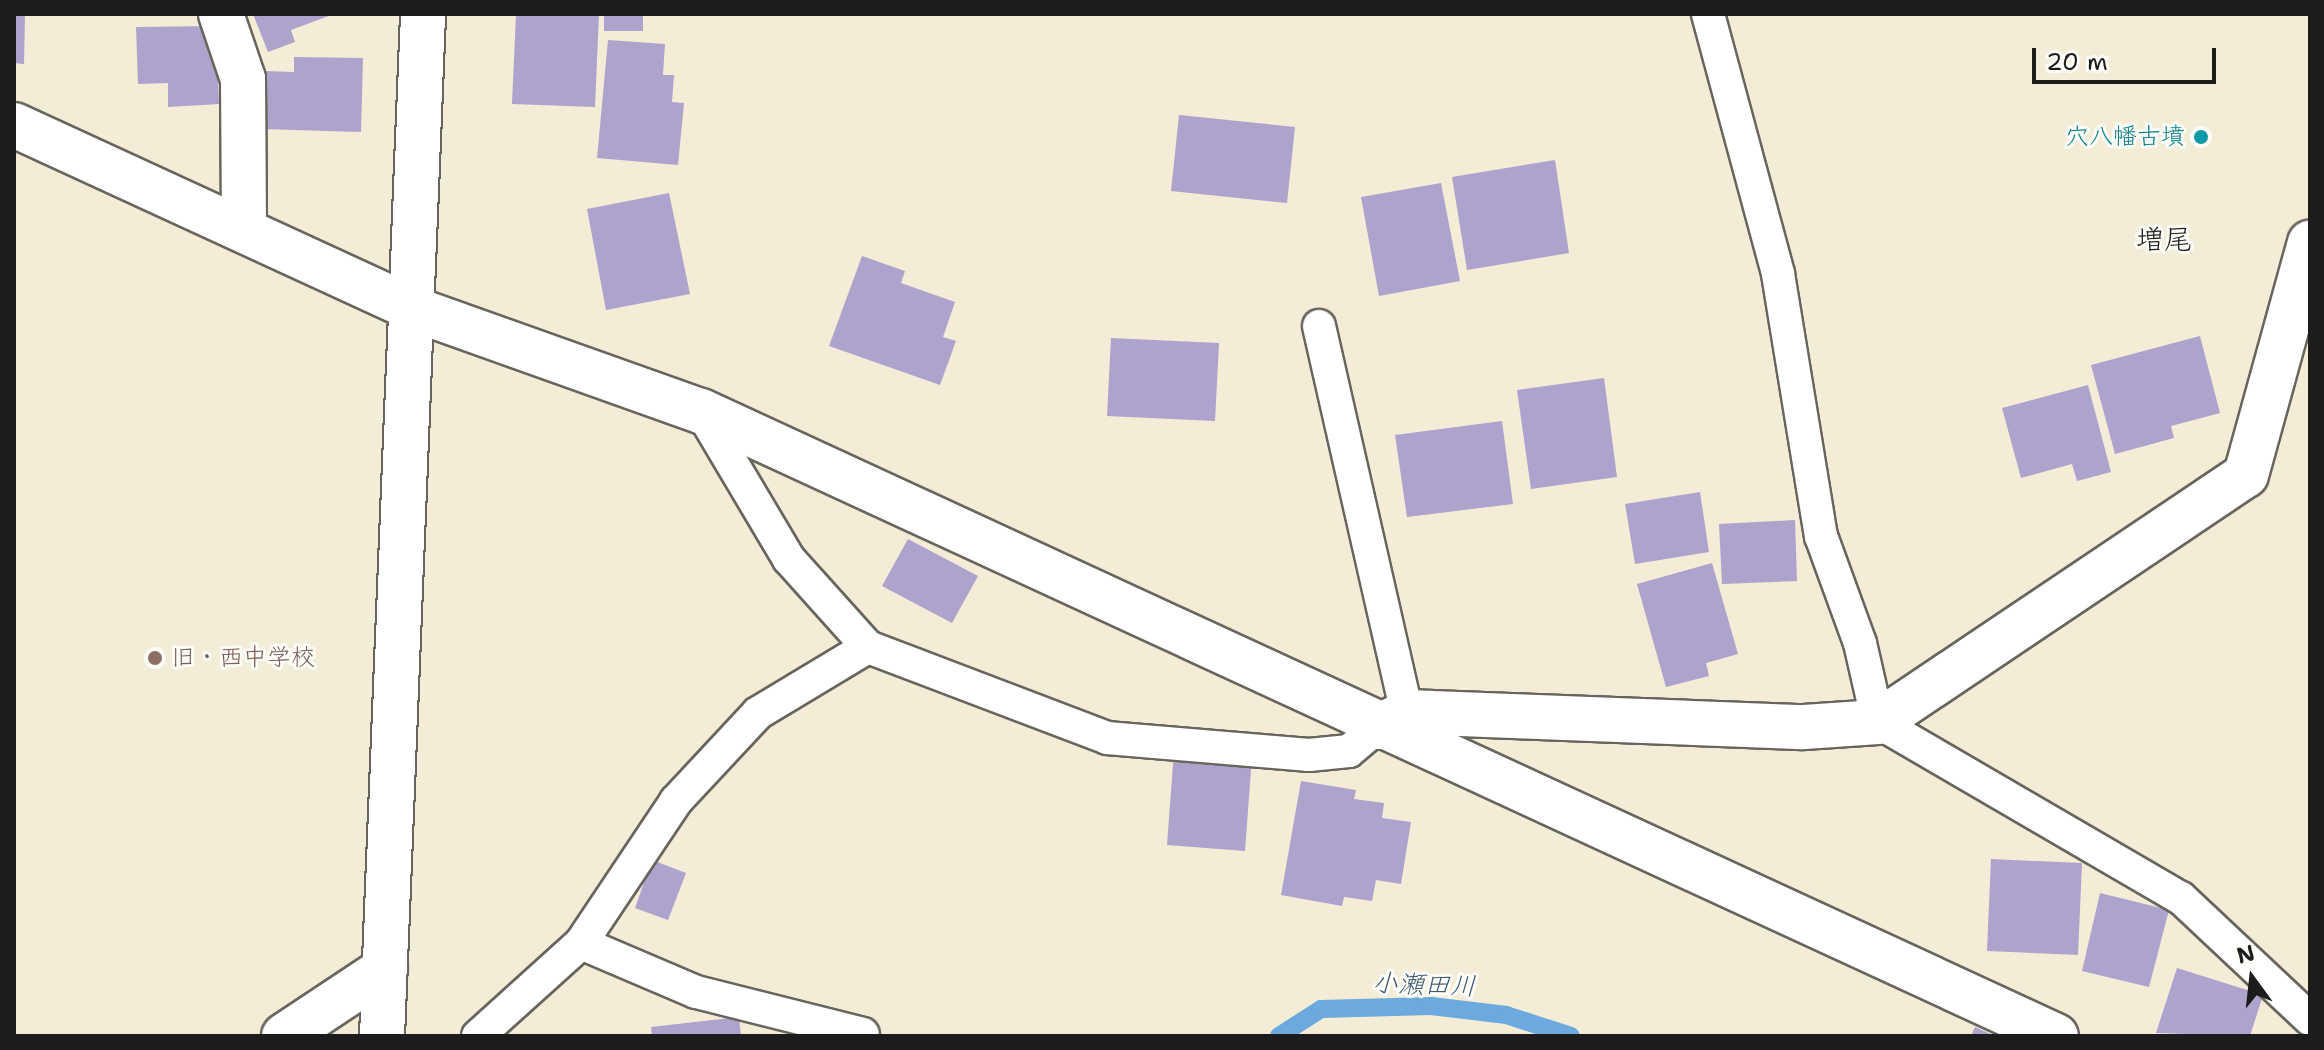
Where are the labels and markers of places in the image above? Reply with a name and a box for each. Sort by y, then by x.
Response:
place label: 穴八幡古墳 [2065,123,2185,151]
marker: 穴八幡古墳 [2192,128,2210,146]
place label: 旧・西中学校 [171,644,315,672]
marker: 旧・西中学校 [146,649,164,667]

